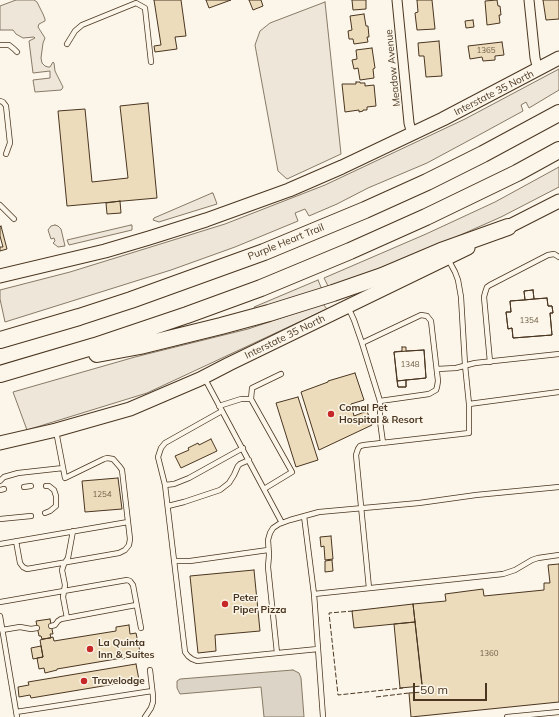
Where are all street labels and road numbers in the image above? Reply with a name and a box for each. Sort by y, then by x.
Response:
street label: Meadow Avenue [383,29,403,107]
street label: Interstate 35 North [452,68,536,118]
street label: Purple Heart Trail [246,221,326,263]
street label: Interstate 35 North [243,312,327,362]

